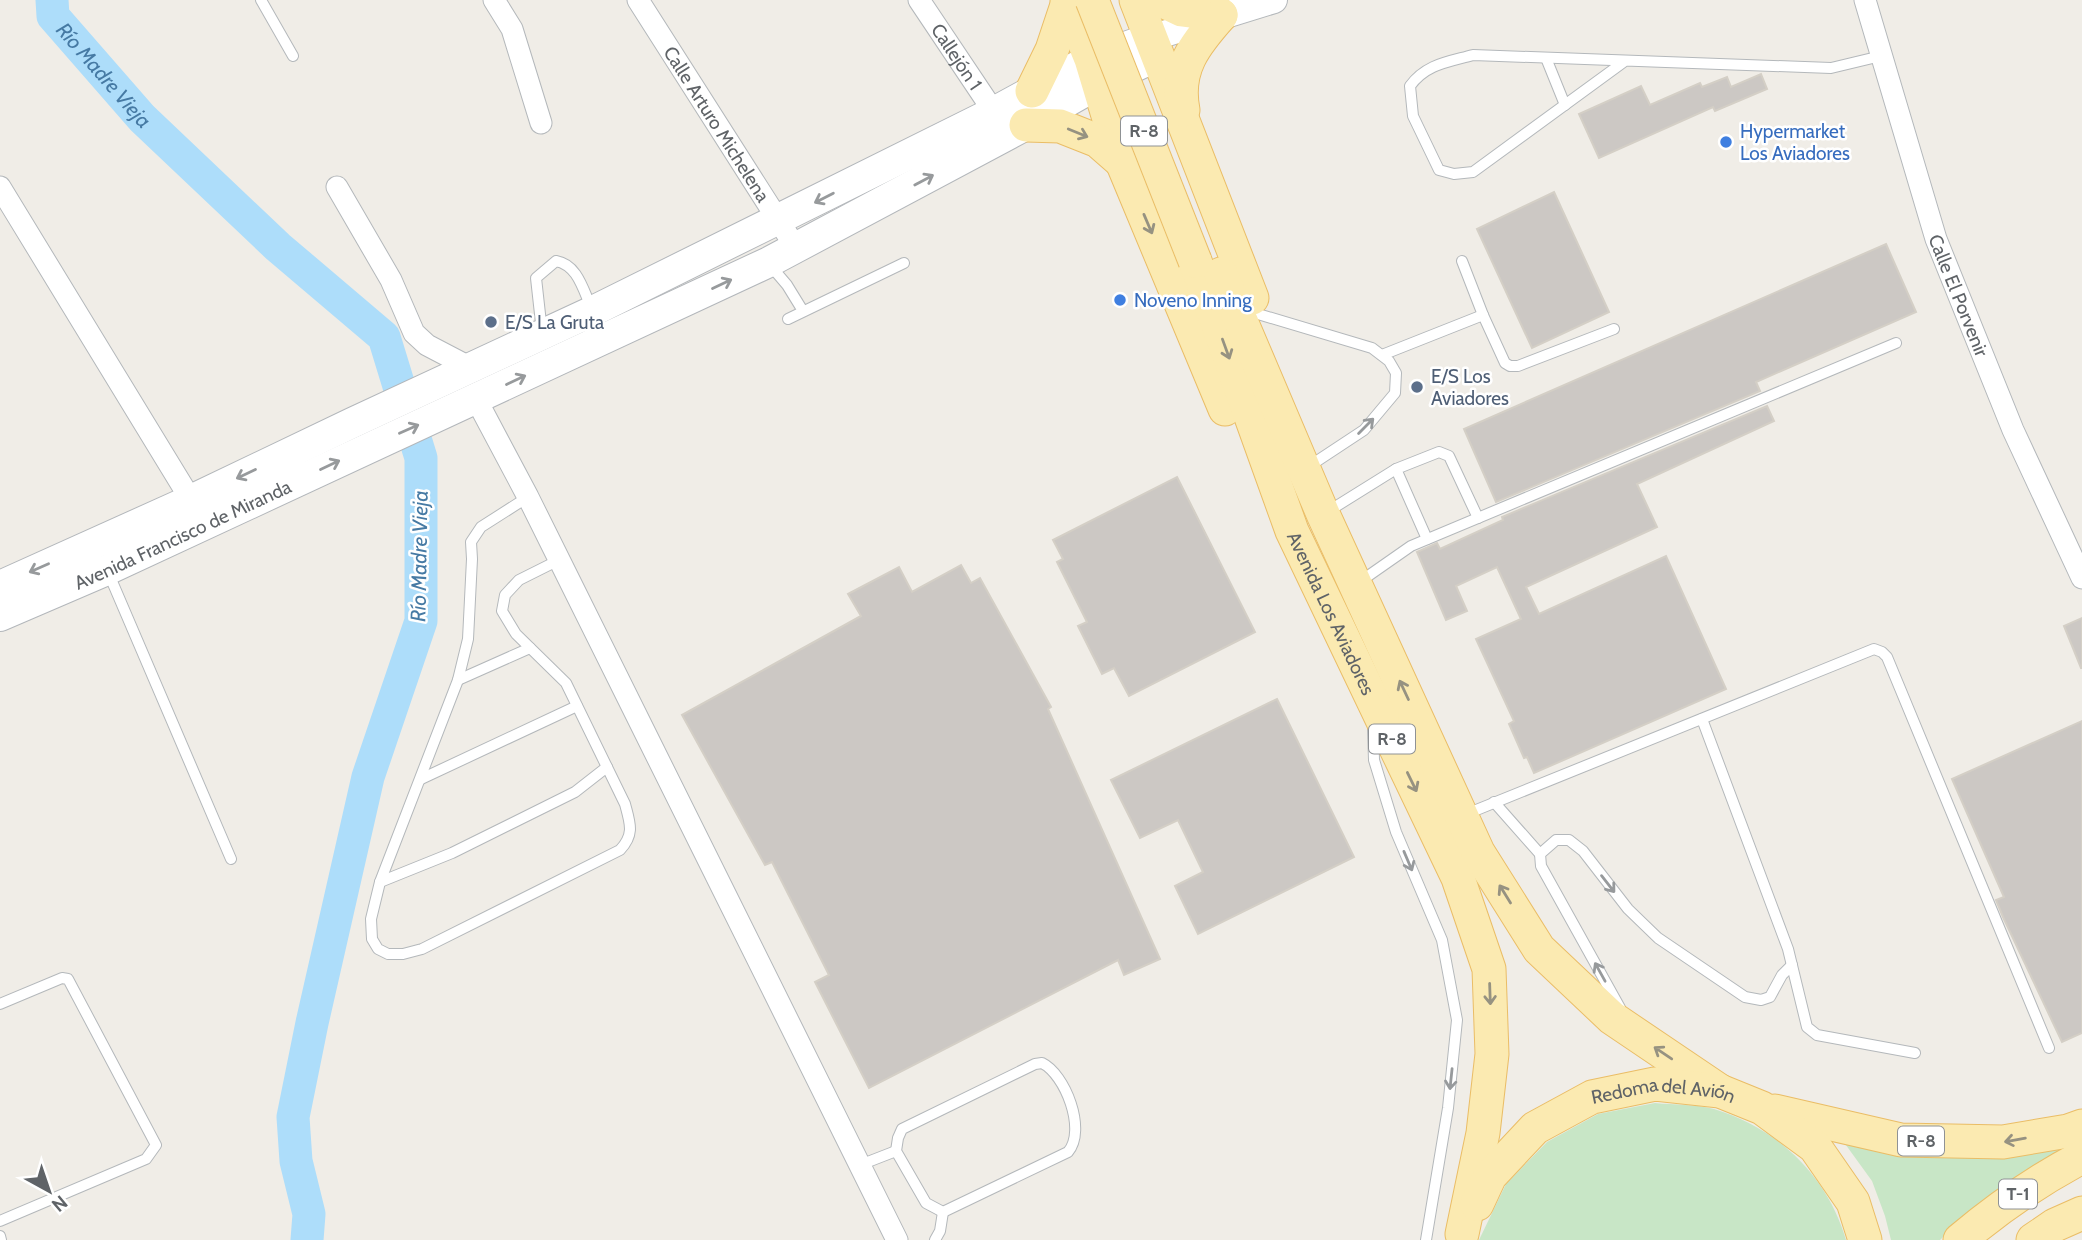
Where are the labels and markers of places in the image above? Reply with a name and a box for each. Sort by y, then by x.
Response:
place label: Hypermarket Los Aviadores [1740,120,1850,165]
marker: Hypermarket Los Aviadores [1718,134,1734,150]
place label: Noveno Inning [1134,289,1252,312]
marker: Noveno Inning [1112,292,1128,308]
place label: E/S La Gruta [505,311,604,334]
marker: E/S La Gruta [483,314,499,330]
place label: E/S Los Aviadores [1431,365,1509,410]
marker: E/S Los Aviadores [1409,379,1425,395]

